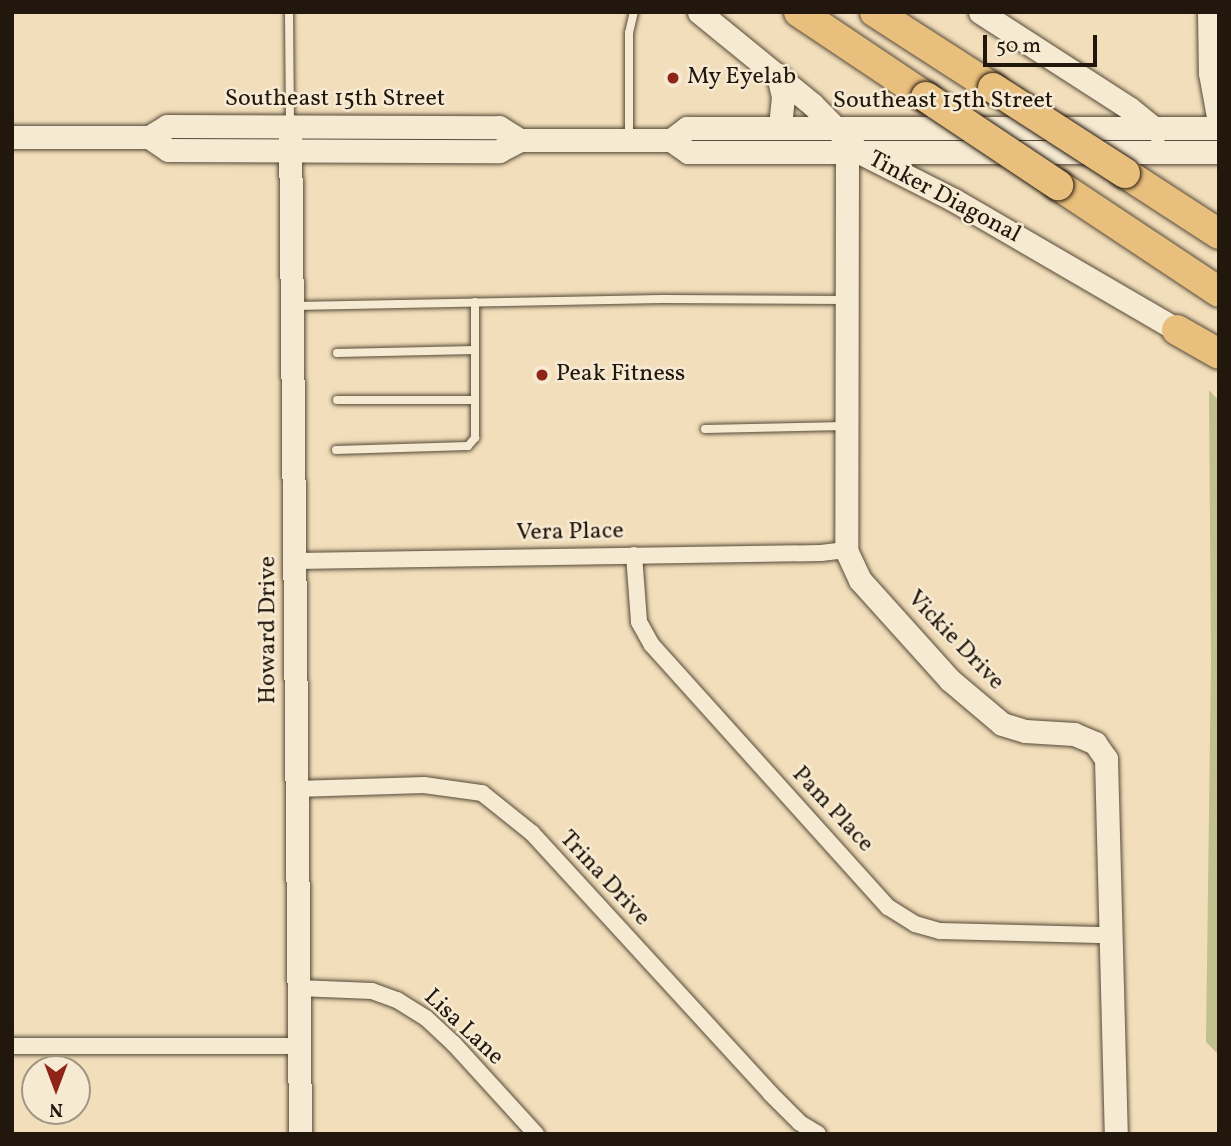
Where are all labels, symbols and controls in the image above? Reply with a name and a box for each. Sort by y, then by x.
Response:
scale bar [986,21,1100,65]
text: 50 m [996,32,1041,61]
place label: My Eyelab [687,64,797,92]
marker: My Eyelab [665,70,681,86]
street label: Southeast 15th Street [225,86,445,114]
street label: Southeast 15th Street [833,88,1053,116]
street label: Tinker Diagonal [863,146,1025,250]
place label: Peak Fitness [556,361,685,389]
marker: Peak Fitness [534,367,550,383]
street label: Vera Place [516,518,624,548]
street label: Howard Drive [255,556,283,704]
street label: Vickie Drive [900,585,1010,697]
street label: Pam Place [785,761,879,859]
street label: Trina Drive [553,825,655,933]
street label: Lisa Lane [417,984,509,1072]
north arrow [21,1055,91,1125]
text: N [49,1096,63,1122]

